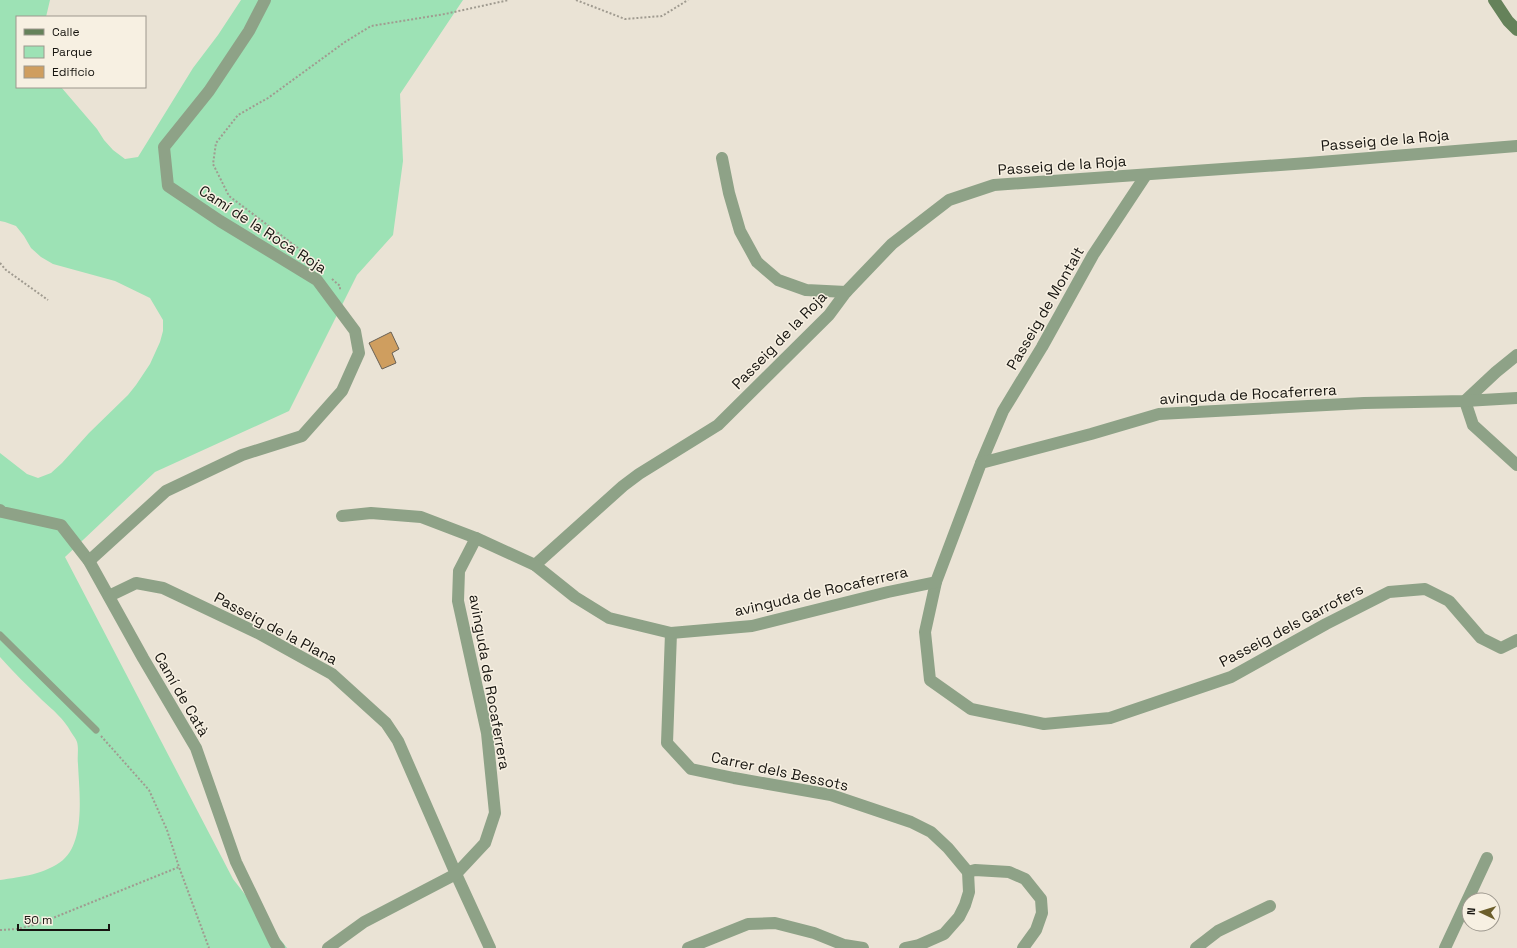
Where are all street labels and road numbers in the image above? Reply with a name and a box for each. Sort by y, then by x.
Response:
street label: Passeig de la Roja [1320,125,1450,155]
street label: Passeig de la Roja [997,151,1127,179]
street label: Camí de la Roca Roja [196,181,331,278]
street label: Passeig de Montalt [1002,243,1088,373]
street label: Passeig de la Roja [727,287,831,393]
street label: avinguda de Rocaferrera [1159,380,1337,408]
street label: avinguda de Rocaferrera [732,562,910,620]
street label: Passeig dels Garrofers [1216,579,1366,671]
street label: Passeig de la Plana [211,587,341,669]
street label: avinguda de Rocaferrera [465,593,515,771]
street label: Camí de Catà [150,648,214,740]
street label: Carrer dels Bessots [710,747,851,795]

